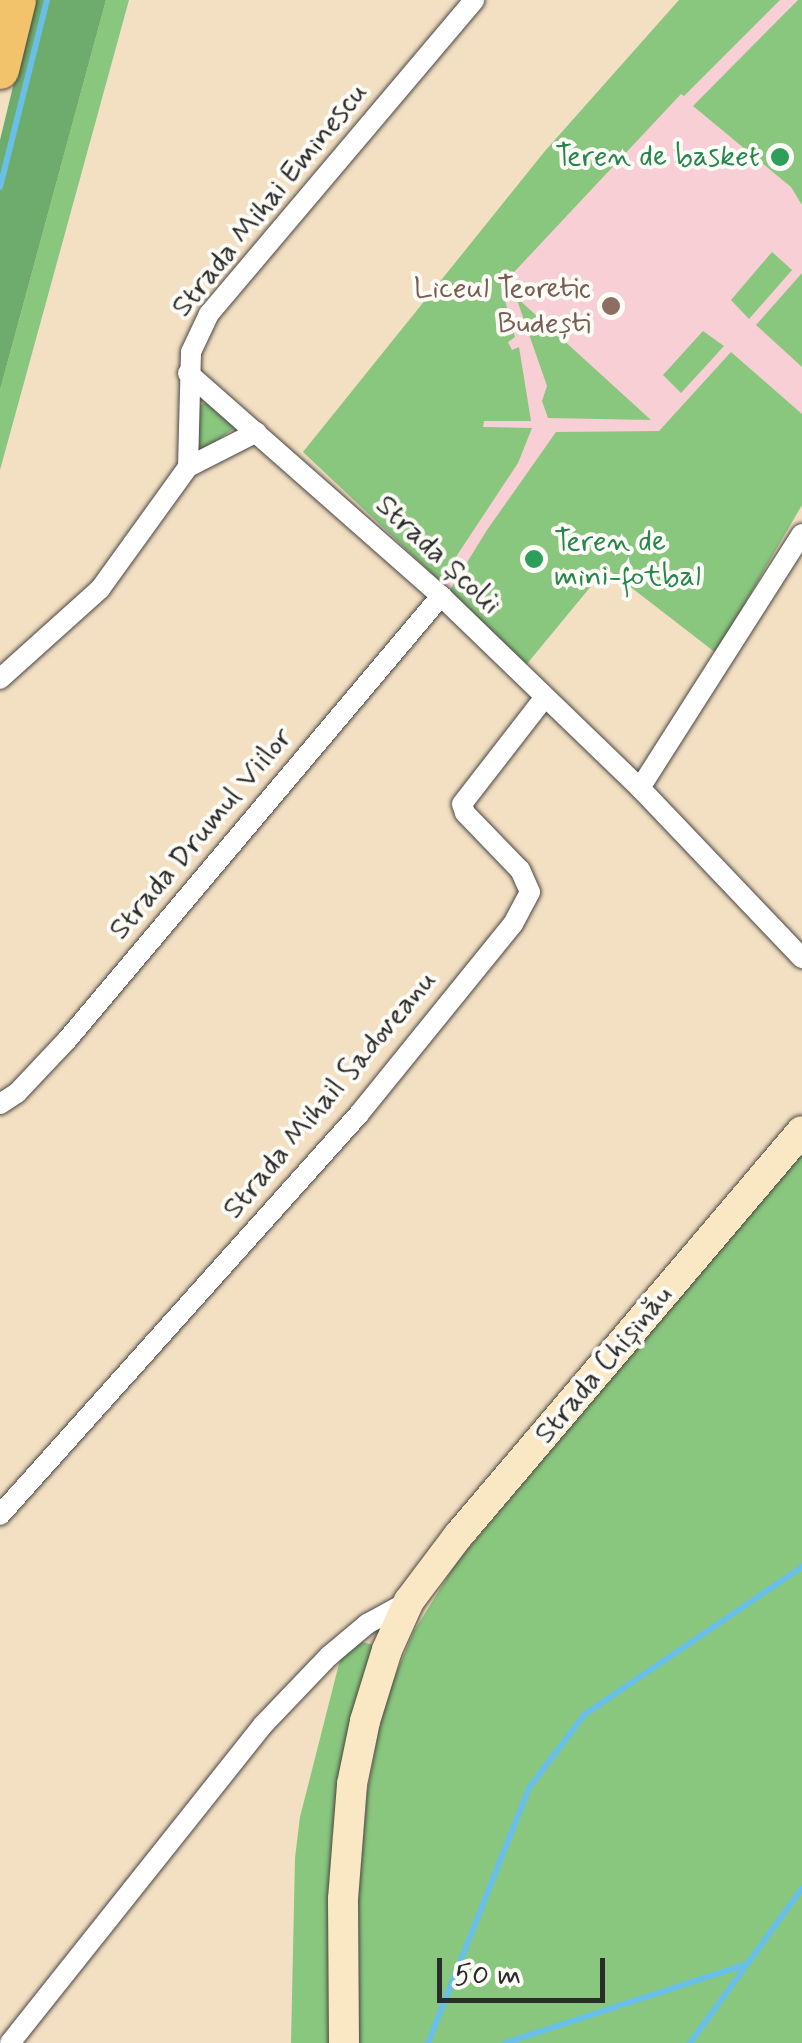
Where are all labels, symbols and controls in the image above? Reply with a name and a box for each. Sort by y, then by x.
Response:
street label: Strada Mihai Eminescu [165,76,375,324]
place label: Teren de basket [549,139,760,175]
marker: Teren de basket [769,146,791,168]
place label: Liceul Teoretic Budești [414,271,591,342]
marker: Liceul Teoretic Budești [600,295,622,317]
street label: Strada Școlii [368,488,508,622]
place label: Teren de mini-fotbal [554,524,701,594]
marker: Teren de mini-fotbal [523,548,545,570]
street label: Strada Drumul Viilor [102,721,300,947]
street label: Strada Mihail Sadoveanu [217,965,443,1225]
street label: Strada Chișinău [525,1276,683,1454]
scale bar [442,1938,610,2000]
text: 50 m [454,1956,521,1995]

